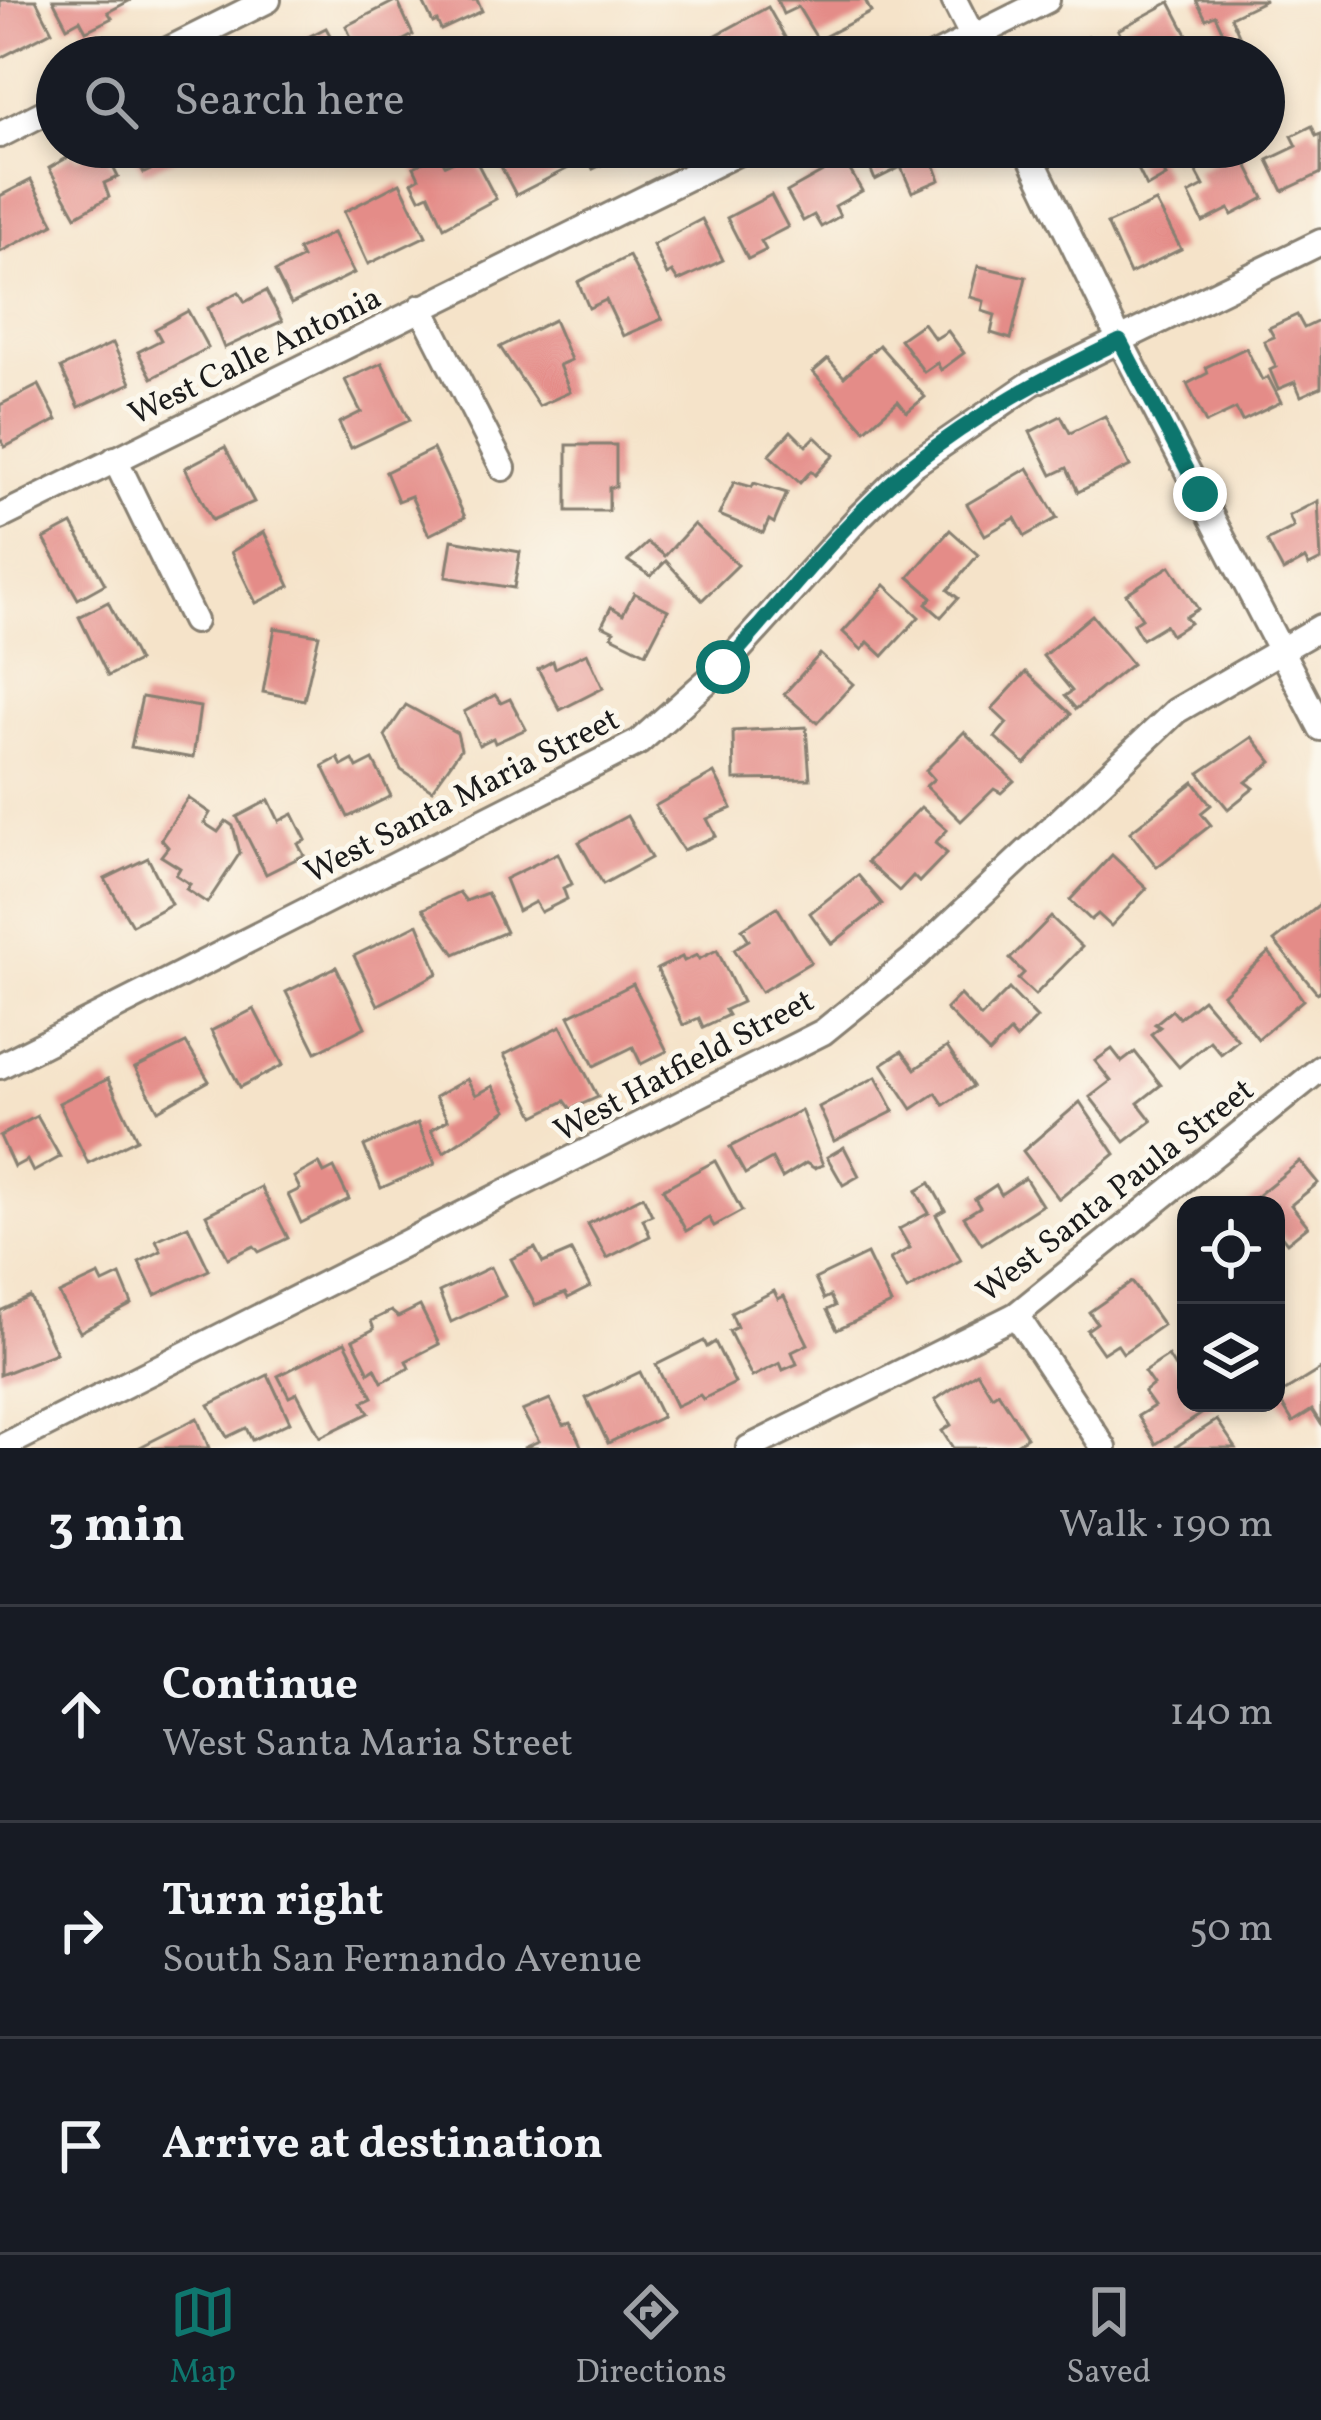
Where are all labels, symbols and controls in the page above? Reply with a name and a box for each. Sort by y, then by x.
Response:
search box [36,36,1285,168]
icon: search [78,69,144,135]
text: Search here [174,71,405,134]
street label: West Calle Antonia [122,276,390,439]
route end [1173,467,1227,521]
route start [696,640,750,694]
street label: West Santa Maria Street [297,698,628,897]
street label: West Hatfield Street [547,979,823,1156]
street label: West Santa Paula Street [968,1069,1265,1315]
map controls [1177,1196,1285,1412]
button: locate [1177,1196,1285,1304]
button: layers [1177,1304,1285,1412]
text: 3 min [48,1491,185,1562]
text: Walk · 190 m [1059,1499,1273,1553]
text: Continue [162,1655,358,1718]
icon: ahead [48,1681,114,1747]
text: 140 m [1170,1687,1273,1741]
text: West Santa Maria Street [162,1718,573,1772]
text: Turn right [162,1871,383,1934]
icon: right [48,1897,114,1963]
text: 50 m [1189,1903,1273,1957]
text: South San Fernando Avenue [162,1934,642,1988]
icon: arrive [48,2113,114,2179]
text: Arrive at destination [162,2114,603,2177]
tab: Map [170,2279,236,2397]
tab: Directions [575,2279,727,2397]
tab: Saved [1066,2279,1151,2397]

